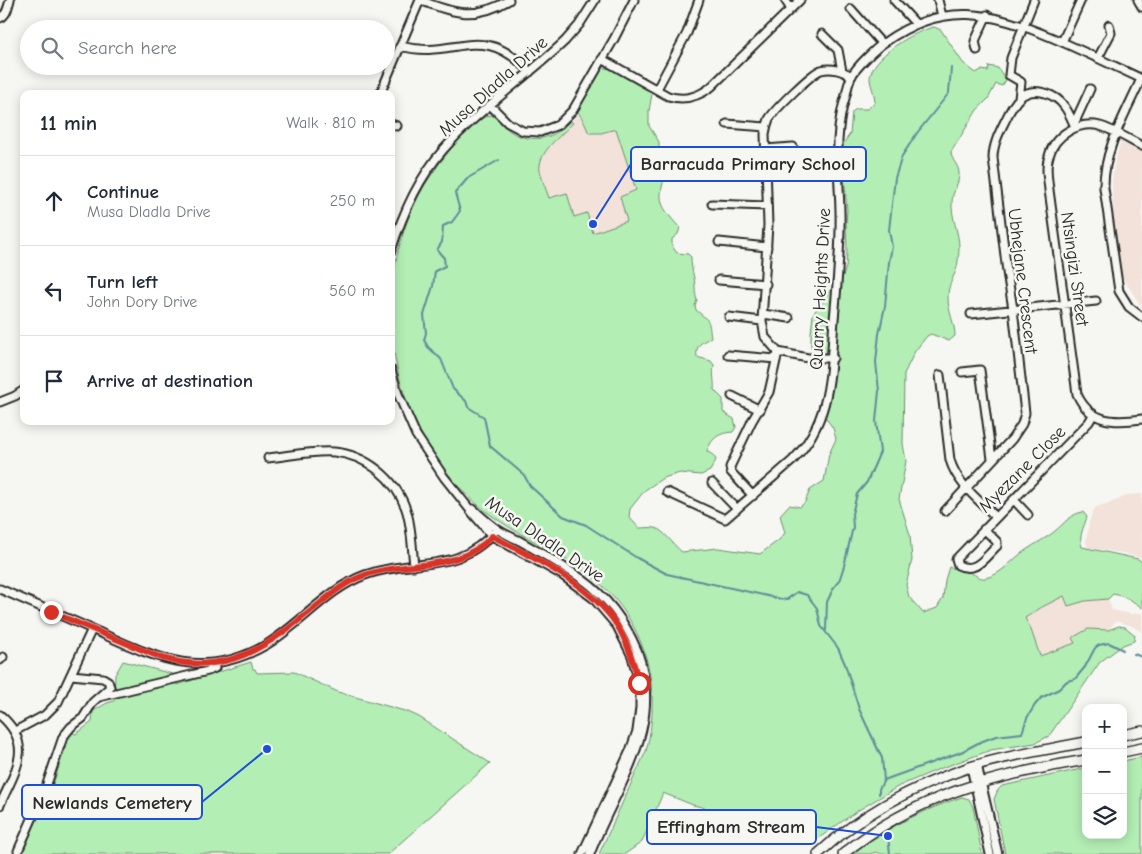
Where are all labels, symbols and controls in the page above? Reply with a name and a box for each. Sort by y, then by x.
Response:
search box [20,20,395,75]
street label: Musa Dladla Drive [435,32,552,141]
icon: search [38,34,66,62]
text: Search here [78,37,177,59]
text: 11 min [40,111,97,135]
text: Walk · 810 m [286,114,375,132]
callout: Barracuda Primary School [631,147,866,181]
text: Barracuda Primary School [641,153,855,175]
text: Continue [87,181,159,203]
icon: ahead [40,187,68,215]
text: 250 m [330,192,375,210]
text: Musa Dladla Drive [87,203,211,221]
street label: Quarry Heights Drive [806,207,835,371]
street label: Ubhejane Crescent [1003,207,1042,356]
street label: Ntsingizi Street [1056,211,1093,328]
text: Turn left [87,271,158,293]
icon: left [40,277,68,305]
text: 560 m [329,282,375,300]
text: John Dory Drive [87,293,197,311]
icon: arrive [40,367,68,395]
text: Arrive at destination [87,370,253,392]
street label: Myezane Close [974,421,1070,517]
street label: Musa Dladla Drive [481,492,608,587]
route end [40,601,63,624]
route start [628,672,651,695]
map controls [1082,704,1127,839]
button: + [1082,704,1127,749]
button: − [1082,749,1127,794]
callout: Newlands Cemetery [22,785,202,819]
text: Newlands Cemetery [32,792,192,814]
button: layers [1082,794,1127,839]
callout: Effingham Stream [647,810,816,844]
text: Effingham Stream [657,816,805,838]

